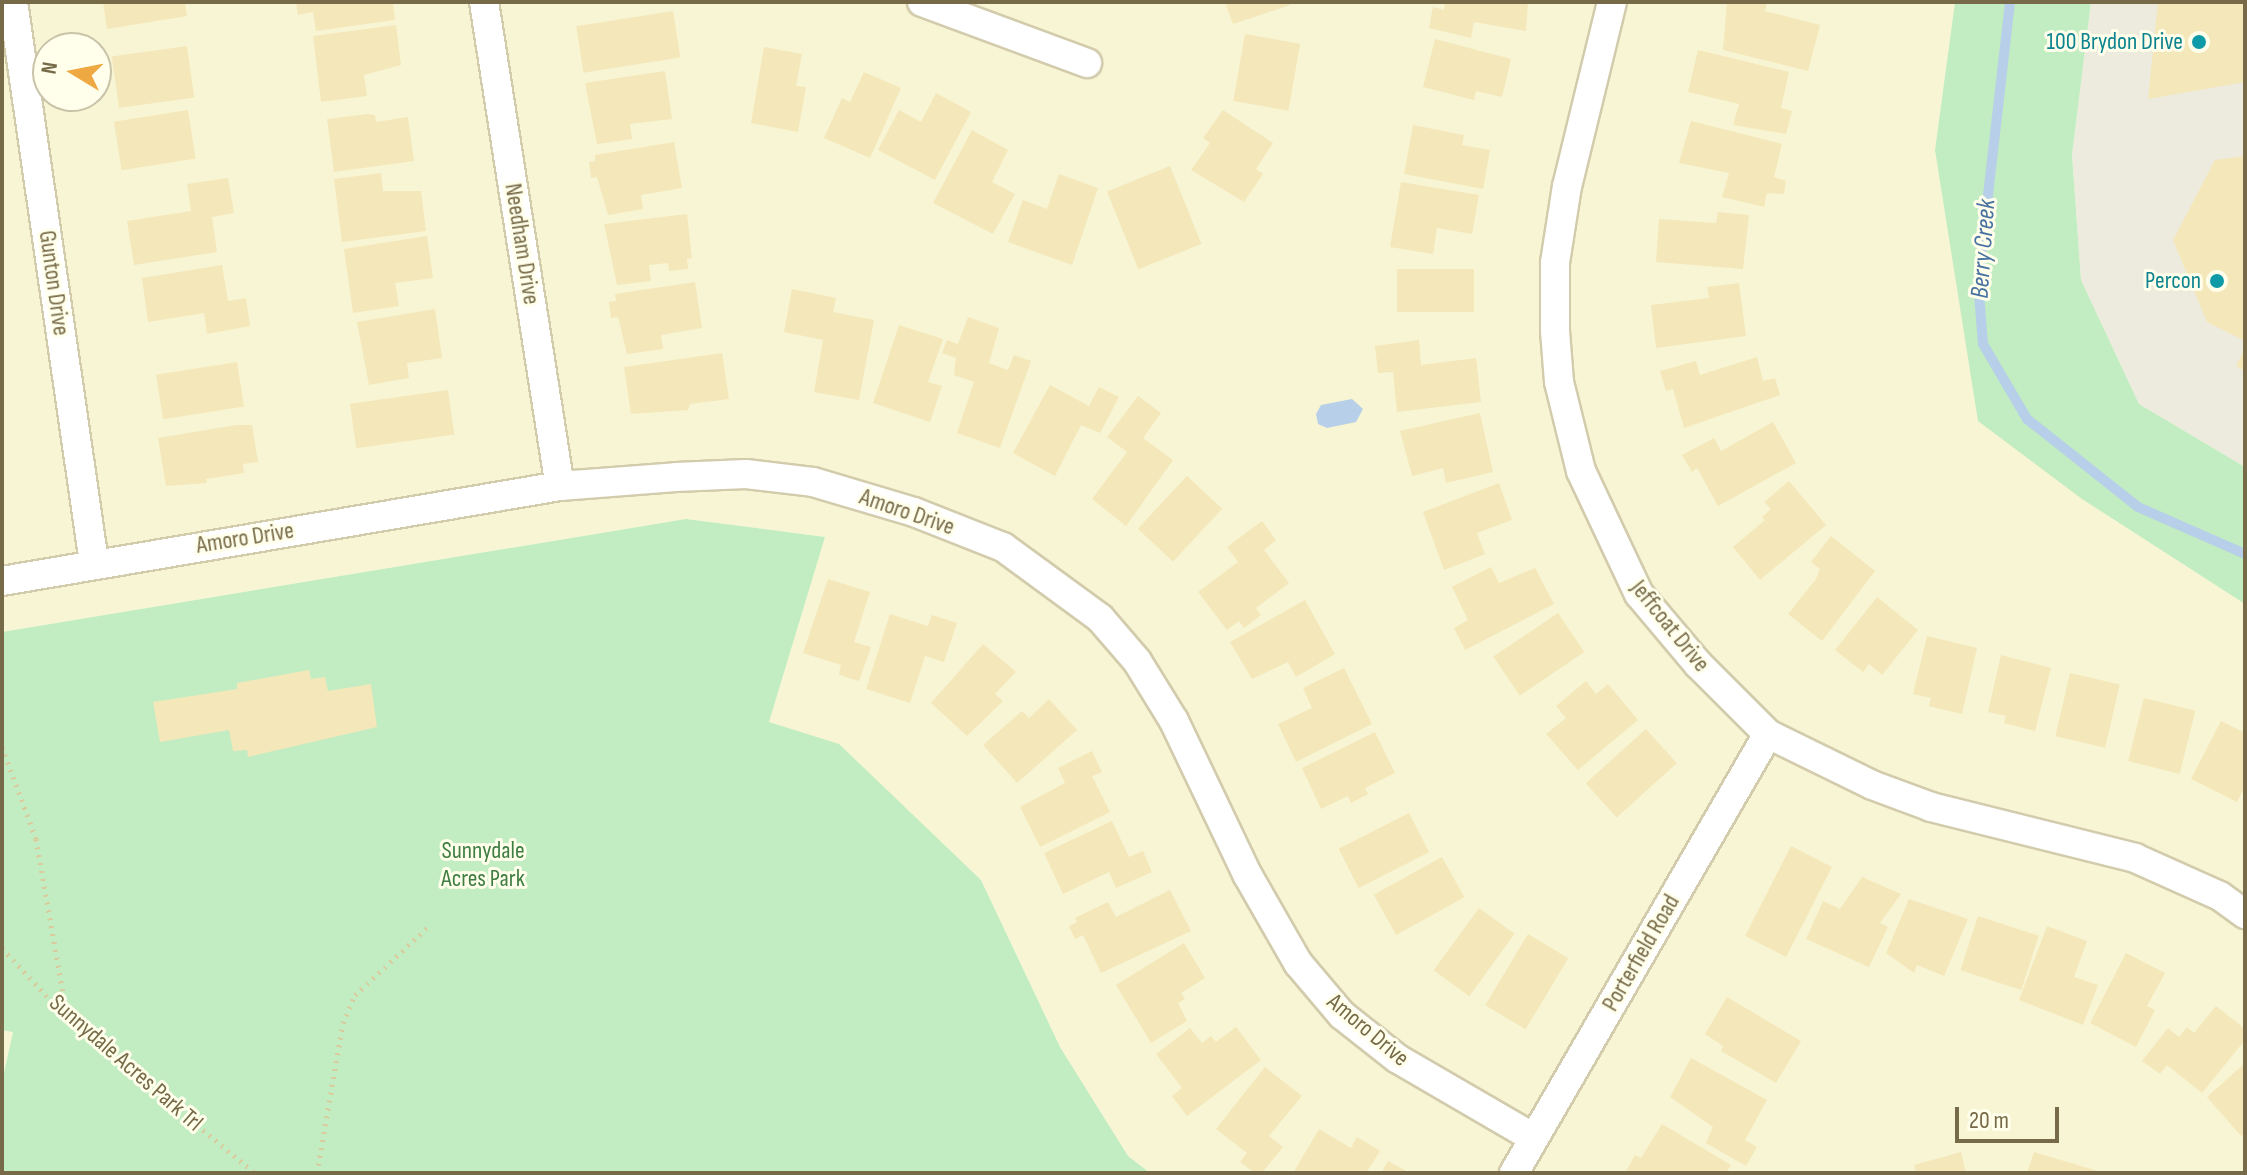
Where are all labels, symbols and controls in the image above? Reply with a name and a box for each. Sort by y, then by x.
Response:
place label: 100 Brydon Drive [2047,28,2183,56]
north arrow [32,32,112,112]
marker: 100 Brydon Drive [2190,33,2208,51]
text: N [36,60,64,76]
street label: Needham Drive [498,181,546,307]
water label: Berry Creek [1965,198,2003,300]
street label: Gunton Drive [32,229,76,337]
place label: Percon [2145,267,2201,295]
marker: Percon [2208,272,2226,290]
street label: Amoro Drive [856,482,958,542]
street label: Amoro Drive [194,516,296,560]
street label: Jeffcoat Drive [1624,574,1716,678]
park label: Sunnydale Acres Park [441,837,525,893]
street label: Porterfield Road [1596,890,1686,1016]
street label: Amoro Drive [1321,987,1415,1073]
street label: Sunnydale Acres Park Trl [43,989,209,1137]
scale bar [1959,1091,2063,1141]
text: 20 m [1969,1106,2009,1135]

